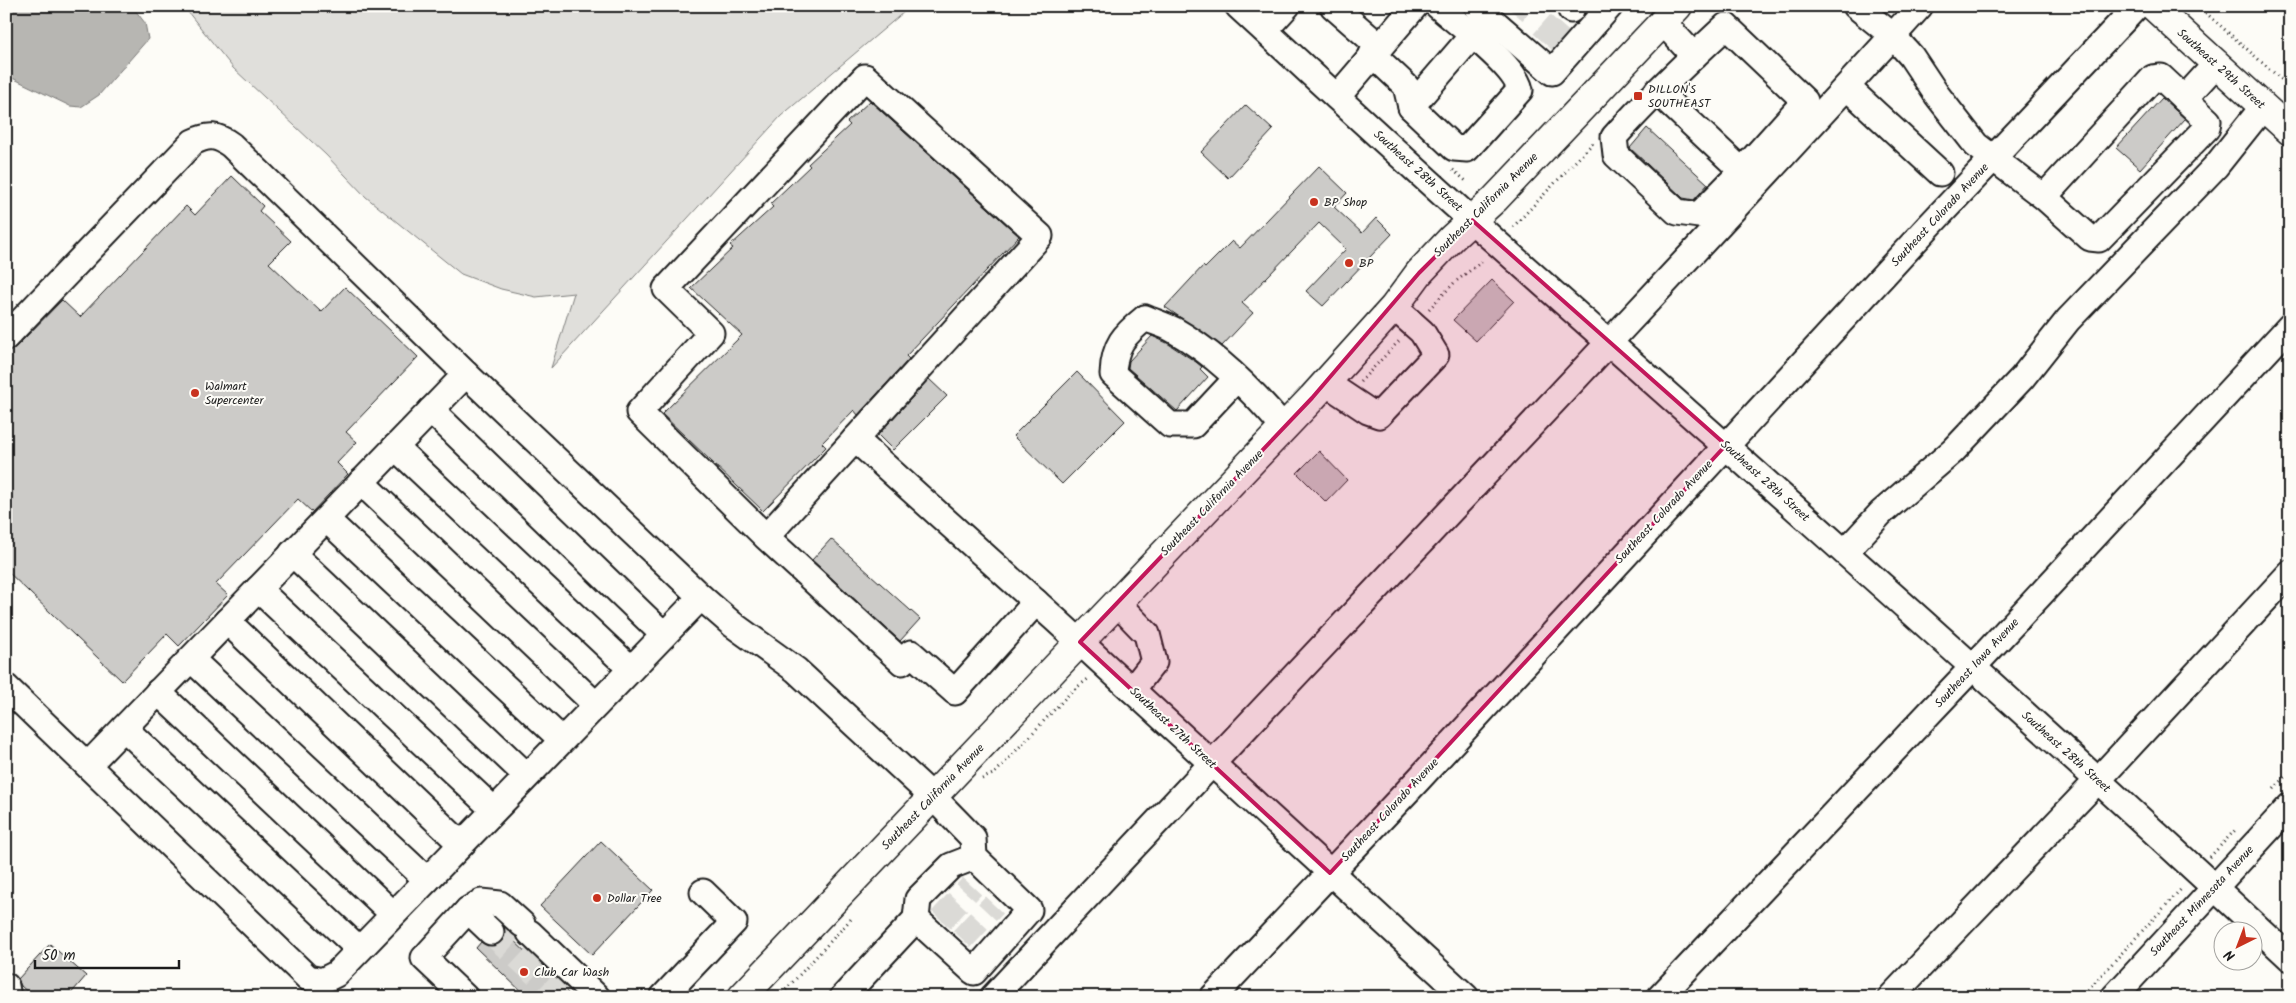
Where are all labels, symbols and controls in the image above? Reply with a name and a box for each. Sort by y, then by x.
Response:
street label: Southeast 29th Street [2173,24,2270,114]
place label: DILLON'S SOUTHEAST [1648,80,1712,113]
marker: DILLON'S SOUTHEAST [1632,90,1644,102]
street label: Southeast 28th Street [1369,126,1467,217]
street label: Southeast California Avenue [1429,148,1543,262]
street label: Southeast Colorado Avenue [1887,158,1994,271]
place label: BP Shop [1324,193,1367,212]
marker: BP Shop [1308,196,1320,208]
place label: BP [1359,254,1374,273]
marker: BP [1343,257,1355,269]
place label: Walmart Supercenter [205,377,264,410]
marker: Walmart Supercenter [189,387,201,399]
street label: Southeast 28th Street [1716,436,1814,527]
street label: Southeast California Avenue [1156,445,1269,561]
street label: Southeast Colorado Avenue [1611,455,1718,568]
street label: Southeast Iowa Avenue [1930,613,2024,712]
street label: Southeast 27th Street [1125,682,1221,774]
street label: Southeast 28th Street [2017,707,2115,798]
street label: Southeast California Avenue [877,739,990,855]
street label: Southeast Colorado Avenue [1337,753,1444,866]
street label: Southeast Minnesota Avenue [2145,841,2259,961]
place label: Dollar Tree [607,889,662,908]
marker: Dollar Tree [591,892,603,904]
north arrow [2214,920,2264,970]
scale bar [35,938,179,970]
text: 50 m [42,944,76,968]
text: N [2219,944,2241,966]
place label: Club Car Wash [534,963,609,982]
marker: Club Car Wash [518,966,530,978]

